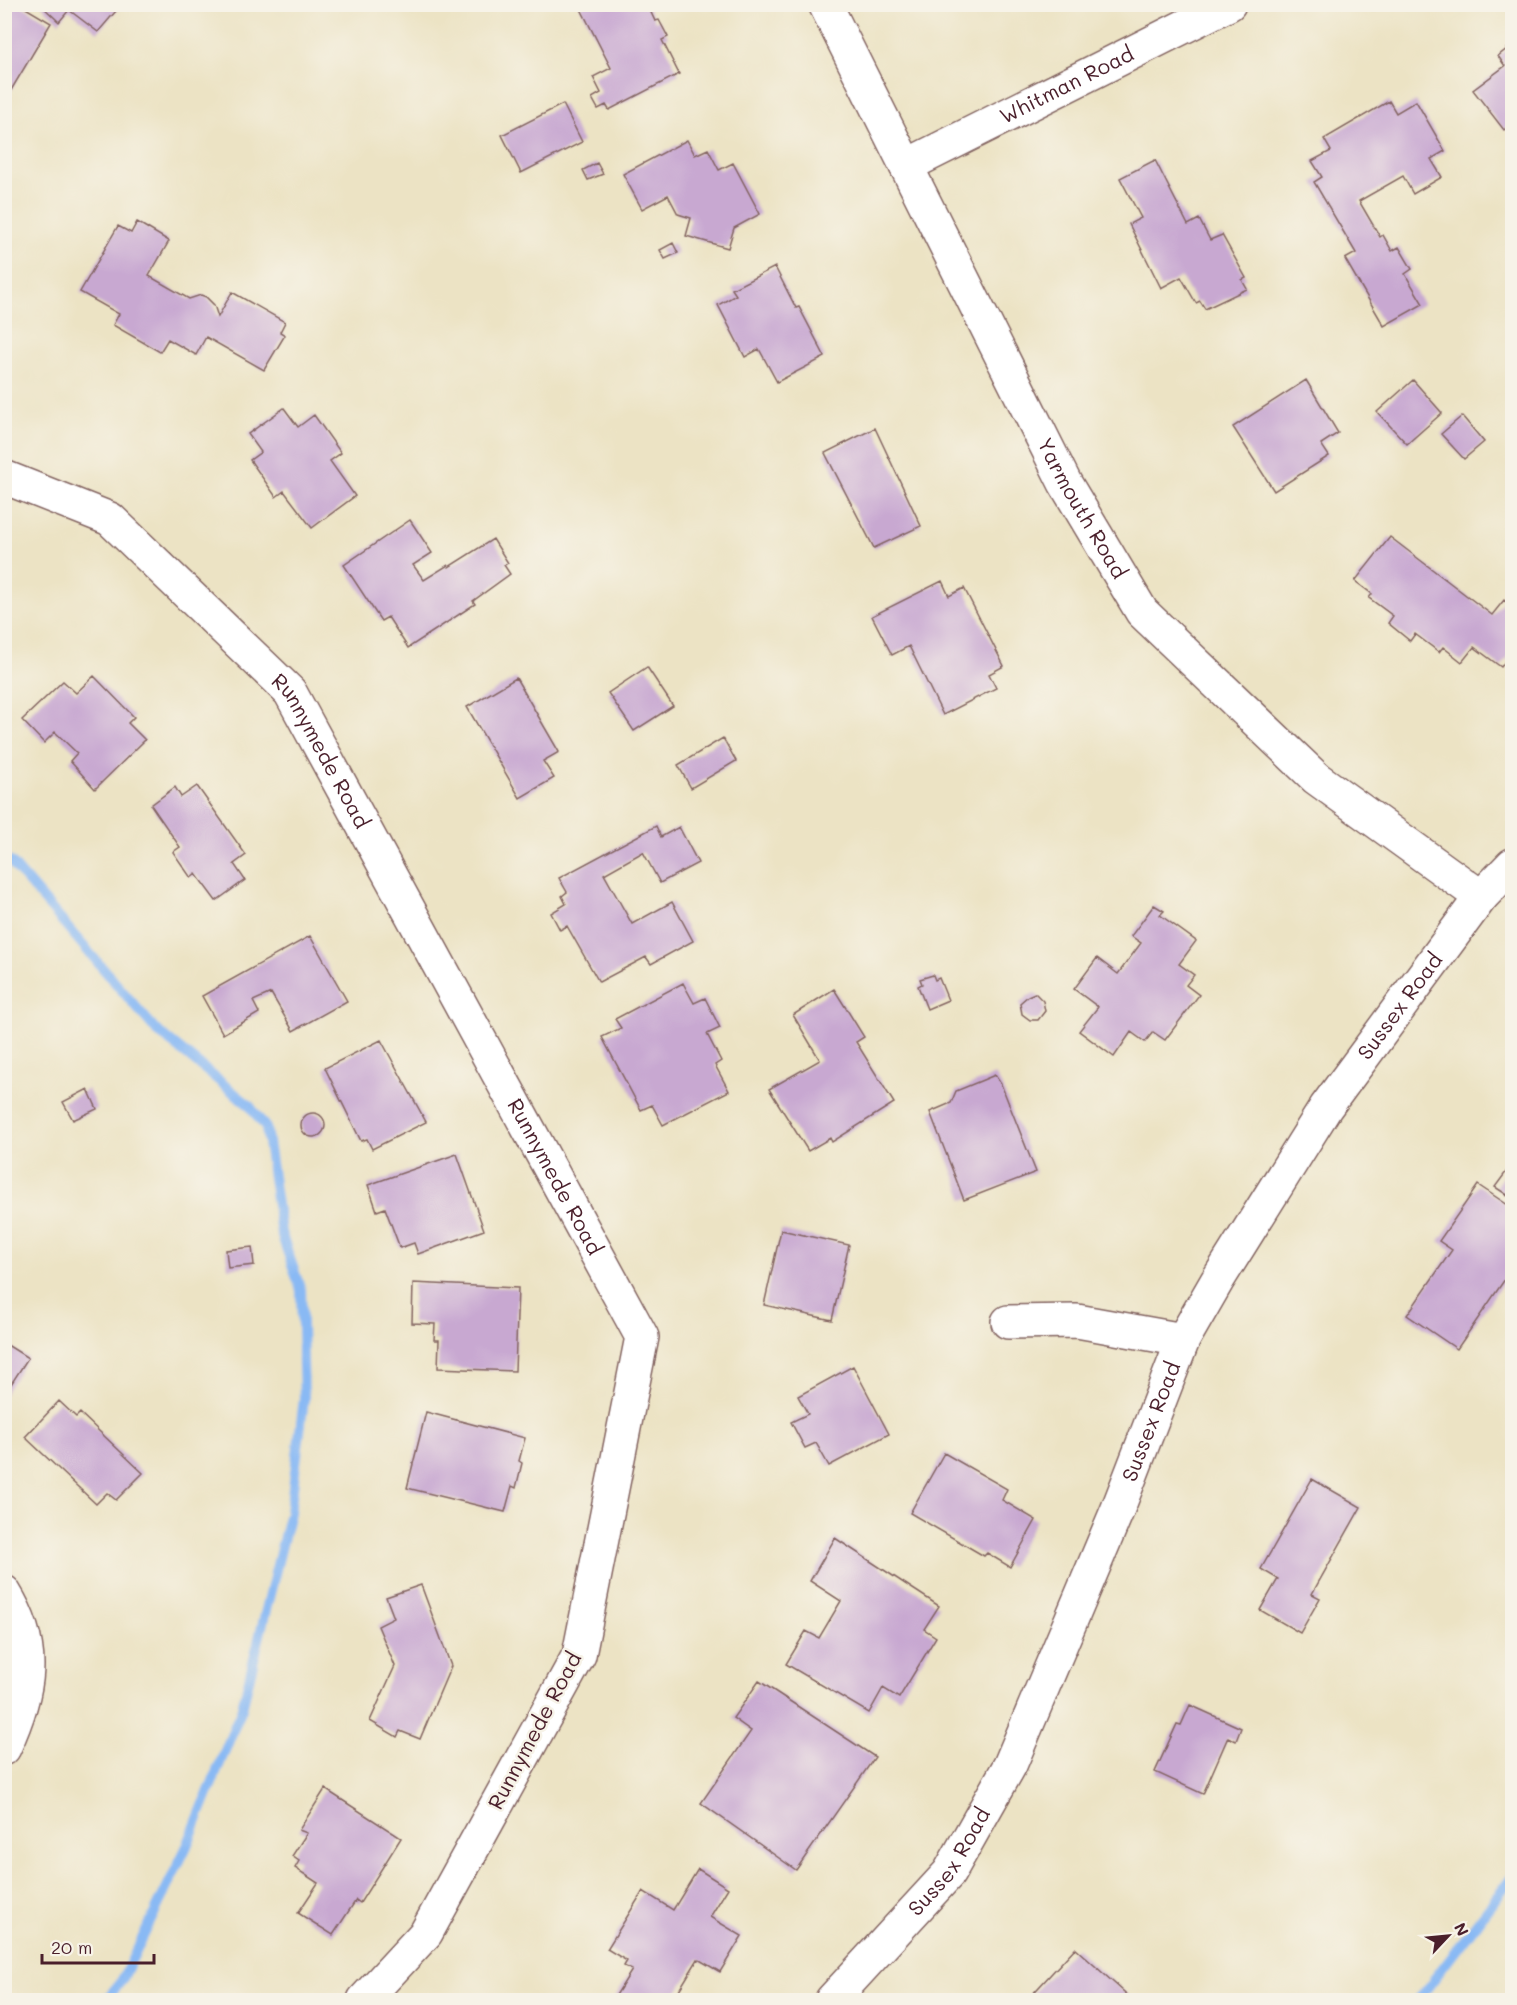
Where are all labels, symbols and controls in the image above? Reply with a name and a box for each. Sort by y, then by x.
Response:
street label: Whitman Road [995,39,1138,129]
street label: Yarmouth Road [1032,433,1134,583]
street label: Runnymede Road [267,667,377,833]
street label: Sussex Road [1351,947,1447,1064]
street label: Runnymede Road [502,1093,610,1259]
street label: Sussex Road [1115,1357,1185,1485]
street label: Runnymede Road [481,1647,587,1814]
street label: Sussex Road [901,1802,995,1921]
north arrow [1418,1906,1478,1966]
text: N [1450,1919,1474,1939]
scale bar [42,1927,154,1965]
text: 20 m [51,1935,92,1959]

